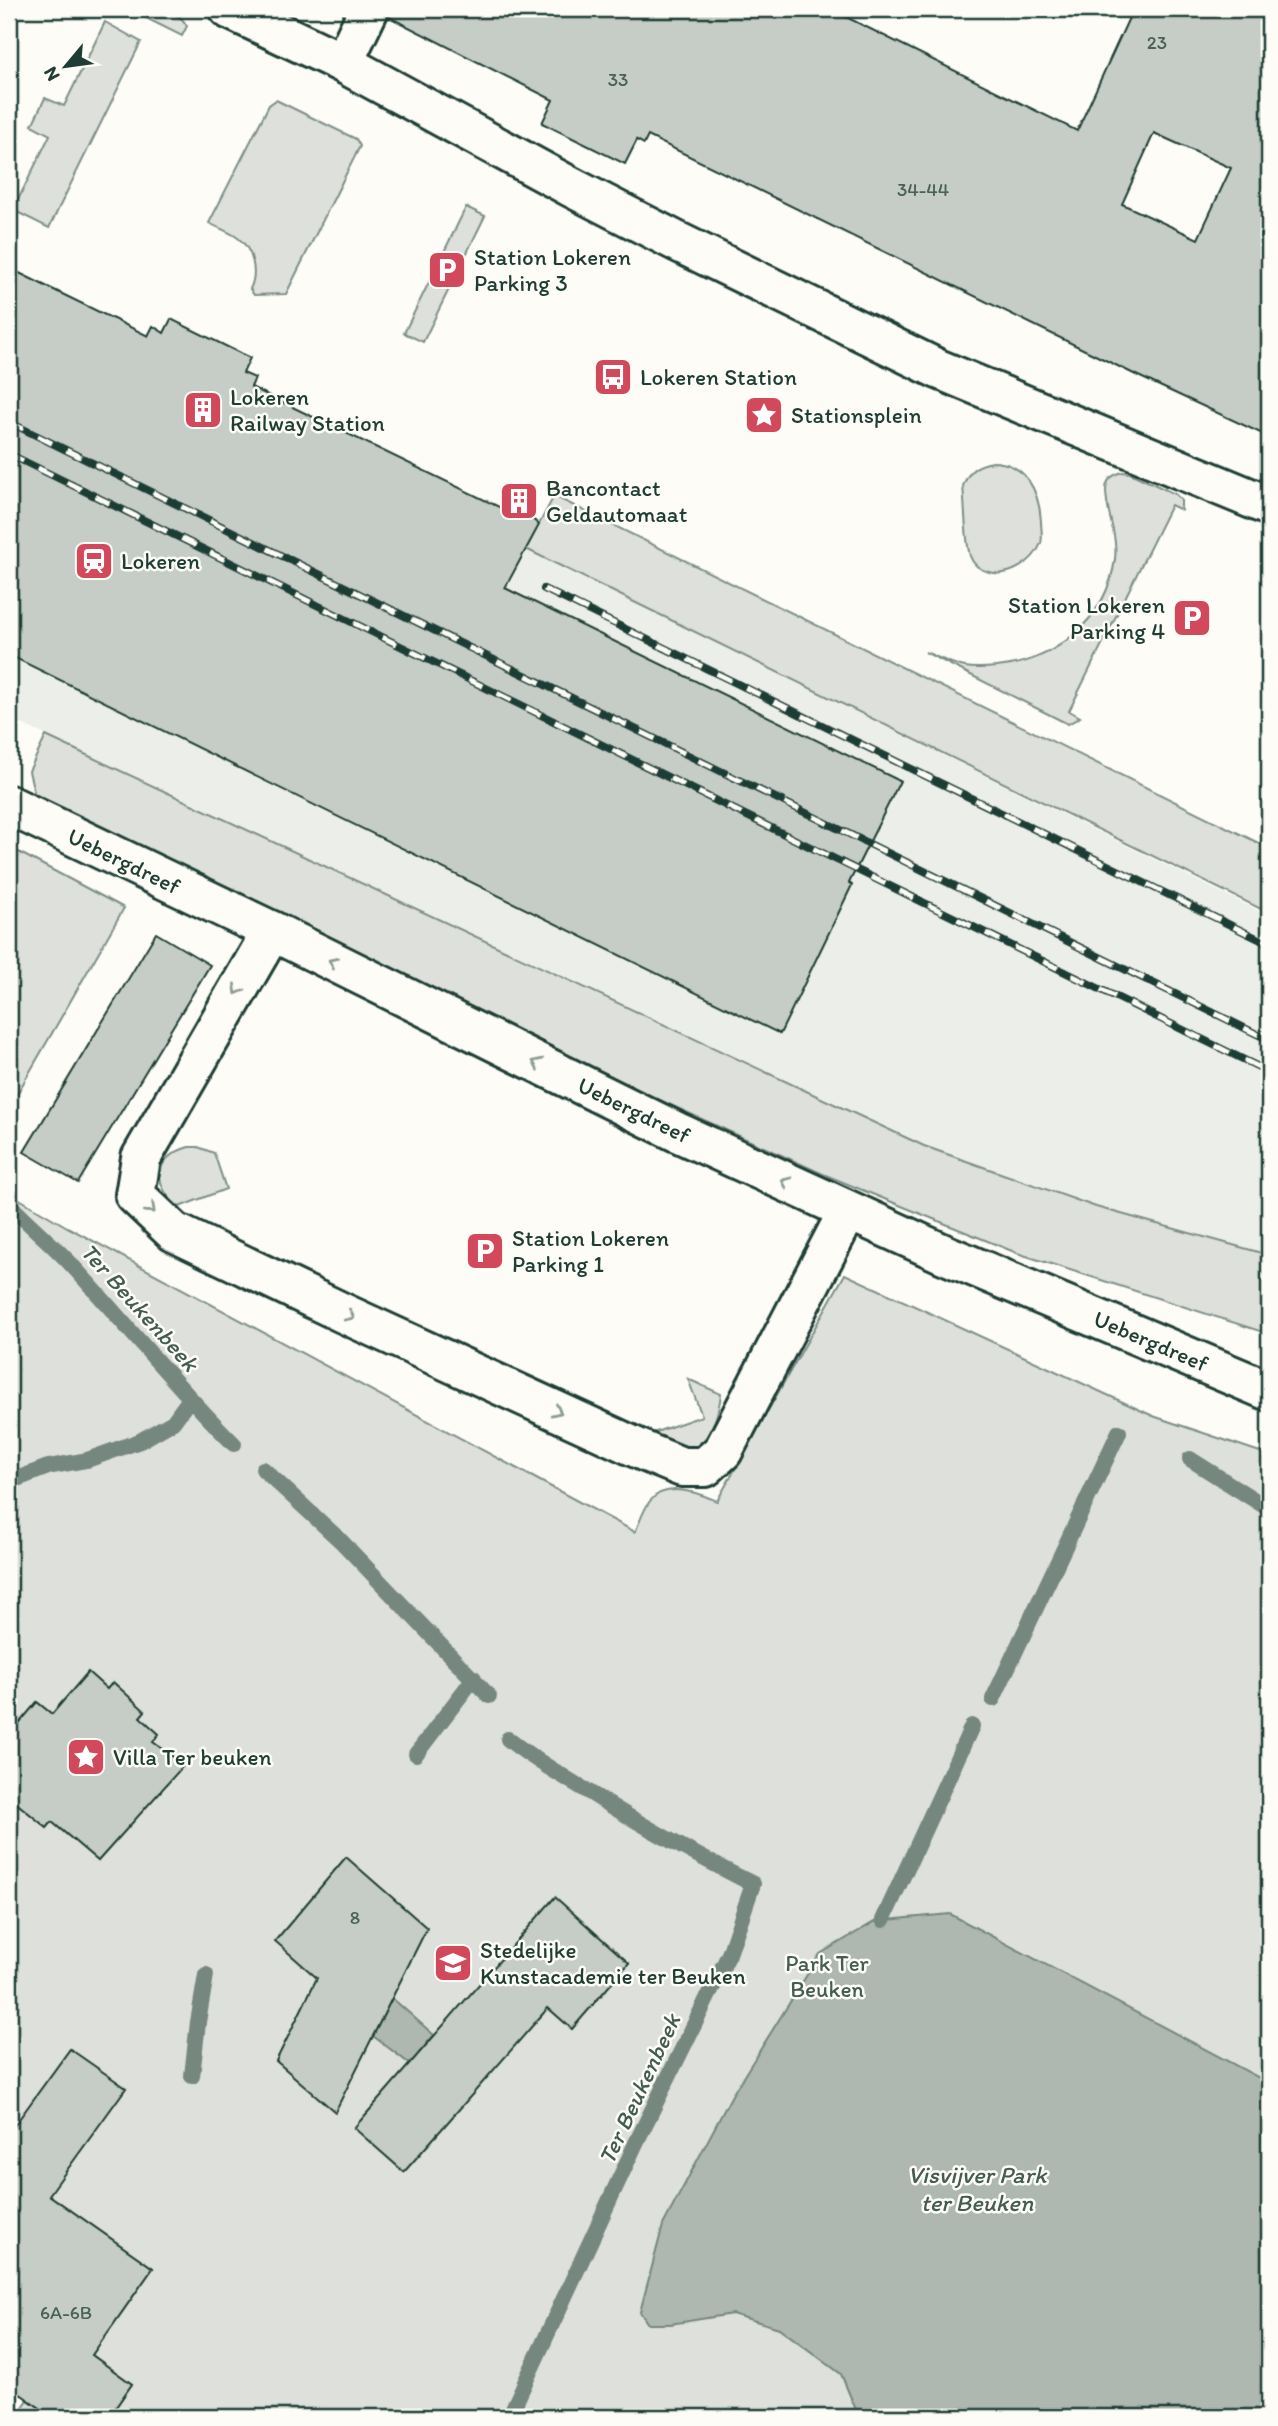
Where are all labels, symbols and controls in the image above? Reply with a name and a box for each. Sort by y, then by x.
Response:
house number: 23 [1147,31,1167,54]
north arrow [32,32,102,102]
text: N [38,63,65,85]
house number: 33 [608,68,628,91]
house number: 34-44 [897,178,949,201]
place label: Station Lokeren Parking 3 [474,243,631,297]
parking icon: Station Lokeren Parking 3 [426,249,468,291]
bus stop icon: Lokeren Station [592,356,634,398]
place label: Lokeren Station [640,363,797,391]
place label: Lokeren Railway Station [230,383,385,437]
building icon: Lokeren Railway Station [182,389,224,431]
place icon: Stationsplein [743,394,785,436]
place label: Stationsplein [791,401,922,429]
place label: Bancontact Geldautomaat [546,474,688,528]
building icon: Bancontact Geldautomaat [498,480,540,522]
station icon: Lokeren [73,540,115,582]
place label: Lokeren [121,547,200,575]
place label: Station Lokeren Parking 4 [1008,591,1165,645]
parking icon: Station Lokeren Parking 4 [1171,597,1213,639]
street label: Uebergdreef [63,822,185,900]
one-way arrow [328,956,340,970]
one-way arrow [233,983,246,996]
one-way arrow [532,1057,544,1071]
street label: Uebergdreef [573,1071,695,1149]
one-way arrow [781,1176,794,1190]
one-way arrow [142,1201,155,1214]
place label: Station Lokeren Parking 1 [512,1224,669,1278]
parking icon: Station Lokeren Parking 1 [464,1230,506,1272]
water label: Ter Beukenbeek [75,1237,206,1378]
street label: Uebergdreef [1090,1304,1213,1378]
one-way arrow [343,1308,355,1322]
one-way arrow [549,1403,562,1417]
place icon: Villa Ter beuken [65,1736,107,1778]
place label: Villa Ter beuken [113,1743,272,1771]
house number: 8 [350,1906,360,1929]
place label: Stedelijke Kunstacademie ter Beuken [480,1936,746,1990]
school or university icon: Stedelijke Kunstacademie ter Beuken [432,1942,474,1984]
park label: Park Ter Beuken [785,1949,869,2003]
water label: Ter Beukenbeek [592,2008,687,2169]
water label: Visvijver Park ter Beuken [908,2160,1048,2217]
house number: 6A-6B [40,2301,92,2324]

